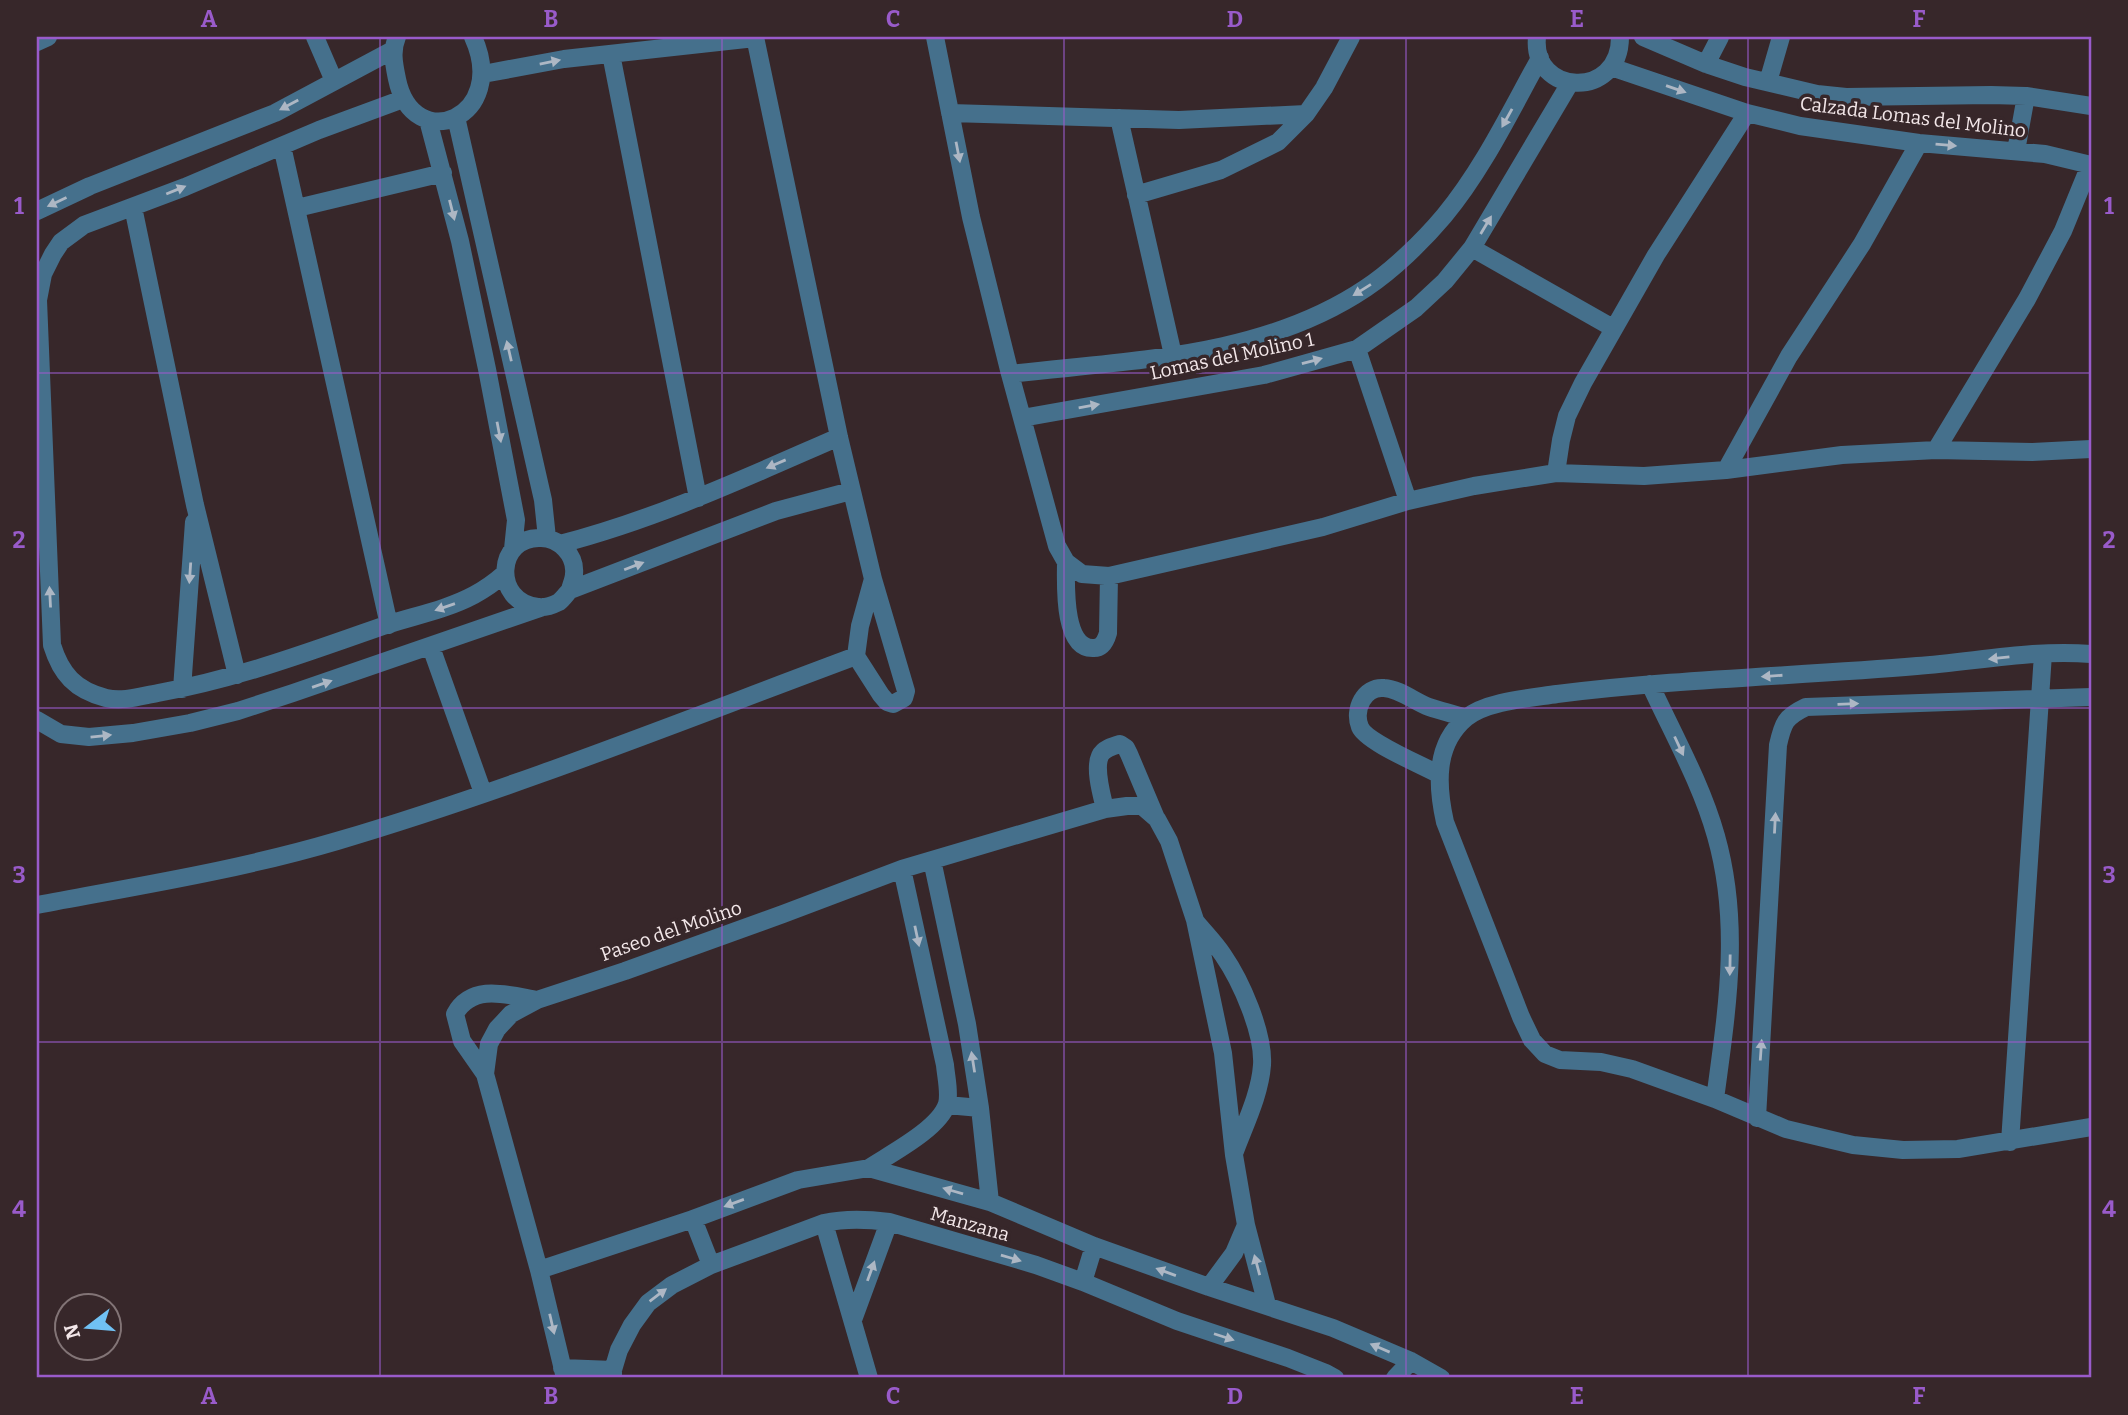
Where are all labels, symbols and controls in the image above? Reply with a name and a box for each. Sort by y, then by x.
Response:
text: A [201,5,218,33]
text: B [544,5,558,33]
text: C [886,5,900,33]
text: D [1227,5,1243,33]
text: E [1570,5,1584,33]
text: F [1913,5,1926,33]
one-way arrow [539,56,561,67]
one-way arrow [1666,84,1687,95]
street label: Calzada Lomas del Molino [1799,92,2027,142]
one-way arrow [280,99,299,111]
one-way arrow [1501,108,1513,128]
one-way arrow [1935,140,1957,151]
one-way arrow [952,141,963,163]
one-way arrow [166,185,187,196]
text: 1 [14,192,24,220]
text: 1 [2104,192,2114,220]
one-way arrow [47,196,67,207]
one-way arrow [447,199,458,221]
one-way arrow [1479,216,1492,235]
one-way arrow [1352,284,1371,296]
street label: Lomas del Molino 1 [1148,327,1316,385]
one-way arrow [503,340,514,362]
one-way arrow [1302,356,1323,366]
one-way arrow [1078,400,1100,411]
one-way arrow [494,421,505,443]
one-way arrow [766,458,786,470]
text: 2 [13,526,26,554]
text: 2 [2103,526,2116,554]
one-way arrow [623,560,644,571]
one-way arrow [185,562,196,584]
one-way arrow [44,586,55,608]
one-way arrow [435,601,456,612]
one-way arrow [1988,653,2010,664]
one-way arrow [1761,671,1783,682]
one-way arrow [311,678,332,688]
one-way arrow [1837,699,1859,710]
one-way arrow [90,730,112,741]
one-way arrow [1674,736,1685,756]
one-way arrow [1770,812,1781,834]
text: 3 [12,861,26,889]
text: 3 [2102,861,2116,889]
street label: Paseo del Molino [597,896,745,966]
one-way arrow [911,925,922,947]
one-way arrow [1725,954,1736,976]
one-way arrow [1756,1039,1767,1061]
one-way arrow [967,1050,978,1072]
one-way arrow [943,1186,964,1196]
text: 4 [12,1195,26,1223]
text: 4 [2102,1195,2116,1223]
one-way arrow [724,1198,745,1209]
street label: Manzana [928,1202,1013,1246]
one-way arrow [1001,1253,1022,1263]
one-way arrow [1251,1254,1262,1276]
one-way arrow [866,1260,877,1281]
one-way arrow [1155,1266,1176,1277]
one-way arrow [649,1289,667,1303]
north arrow [52,1292,122,1362]
one-way arrow [546,1313,557,1335]
text: N [59,1321,85,1342]
one-way arrow [1214,1332,1235,1343]
one-way arrow [1370,1342,1390,1354]
text: A [201,1382,218,1410]
text: B [544,1382,558,1410]
text: C [886,1382,900,1410]
text: D [1227,1382,1243,1410]
text: E [1570,1382,1584,1410]
text: F [1913,1382,1926,1410]

